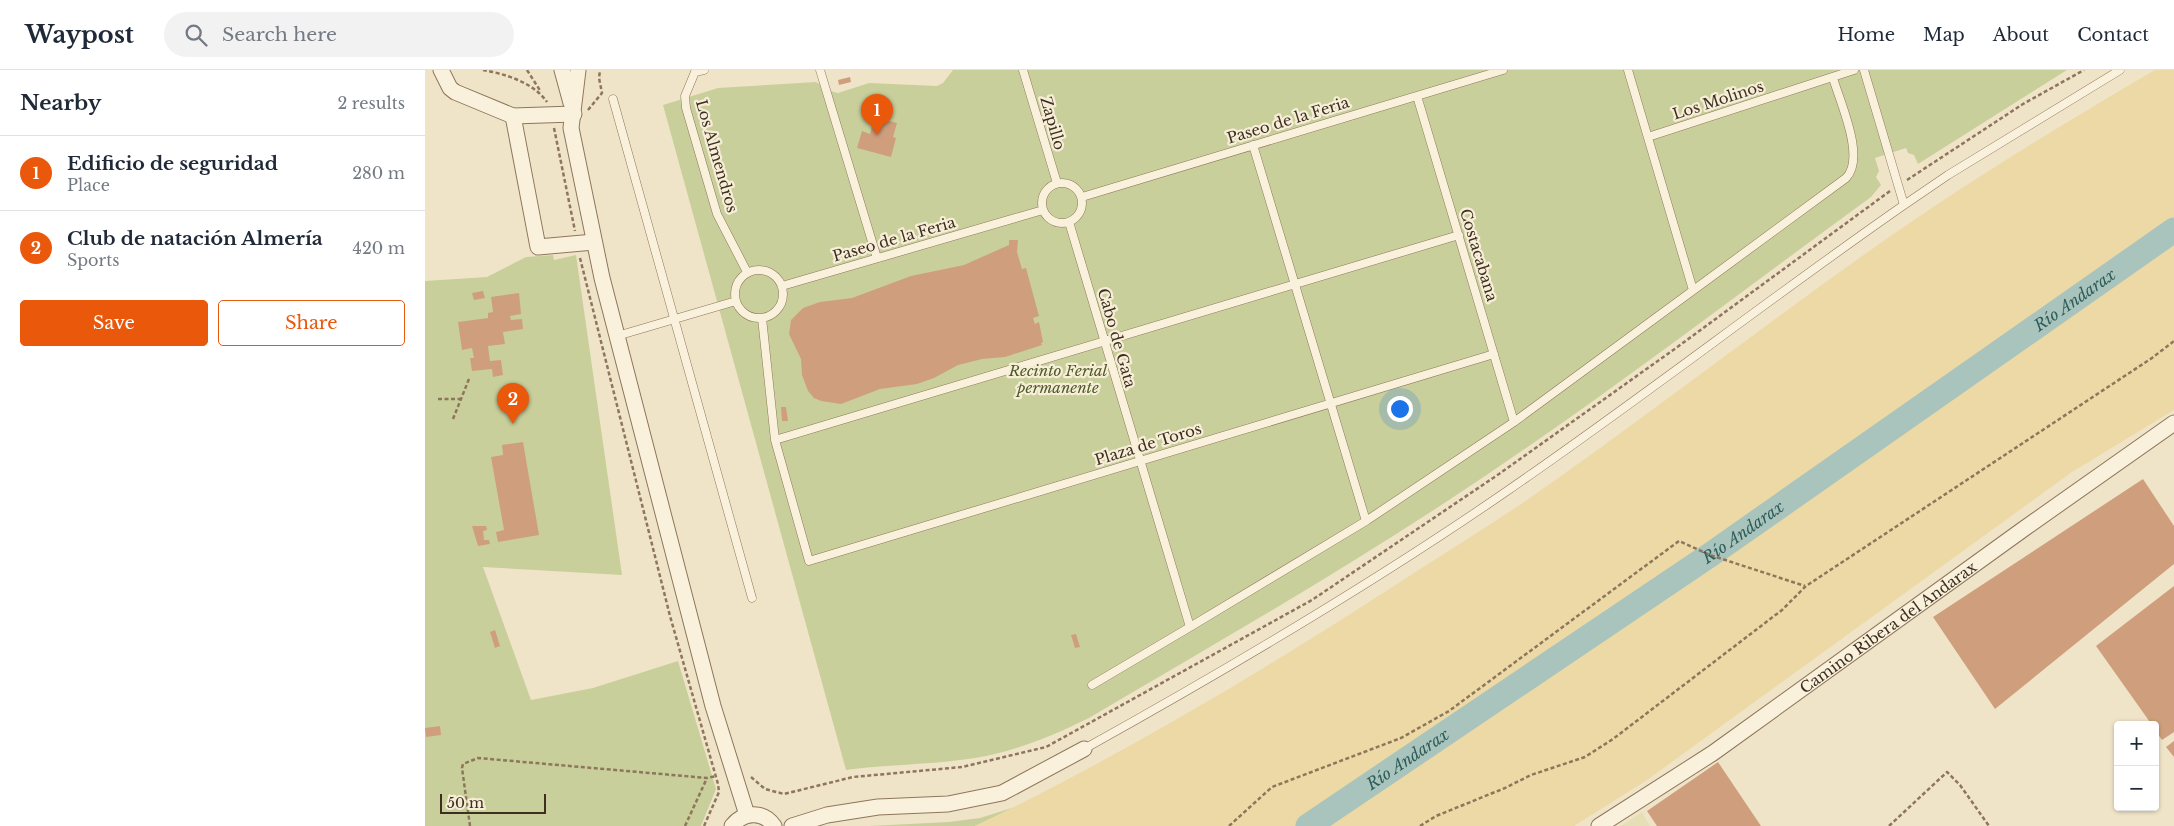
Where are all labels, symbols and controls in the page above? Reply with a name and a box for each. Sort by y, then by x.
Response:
search box [164,12,514,57]
text: Waypost [25,20,134,49]
icon: search [182,21,210,49]
text: Search here [222,23,337,46]
text: Home [1837,24,1895,46]
text: Map [1923,24,1965,46]
text: About [1993,24,2049,46]
text: Contact [2077,24,2149,46]
street label: Los Molinos [1670,76,1766,124]
text: Nearby [20,90,101,116]
street label: Paseo de la Feria [1225,92,1352,148]
text: 2 results [337,93,405,113]
pin: 1 [861,94,893,135]
street label: Zapillo [1036,94,1070,152]
street label: Los Almendros [692,97,742,215]
text: Edificio de seguridad [67,152,278,175]
text: 1 [33,163,39,183]
text: 280 m [352,163,405,183]
text: Place [67,175,110,195]
street label: Costacabana [1456,206,1502,304]
street label: Paseo de la Feria [830,212,958,266]
text: Club de natación Almería [67,227,323,250]
text: 2 [31,238,41,258]
text: 420 m [353,238,405,258]
text: Sports [67,250,120,270]
water label: Río Andarax [2029,264,2120,336]
street label: Cabo de Gata [1094,286,1140,391]
button: Save [20,300,208,346]
button: Share [218,300,405,346]
park label: Recinto Ferial permanente [1008,361,1107,397]
pin: 2 [497,383,529,424]
your location [1387,396,1413,422]
street label: Plaza de Toros [1092,419,1204,469]
water label: Río Andarax [1697,496,1788,568]
street label: Camino Ribera del Andarax [1796,557,1980,697]
map controls [2114,721,2159,811]
button: + [2114,721,2159,766]
water label: Río Andarax [1362,724,1453,794]
button: − [2114,766,2159,811]
scale bar [440,791,546,814]
text: 50 m [447,794,484,812]

